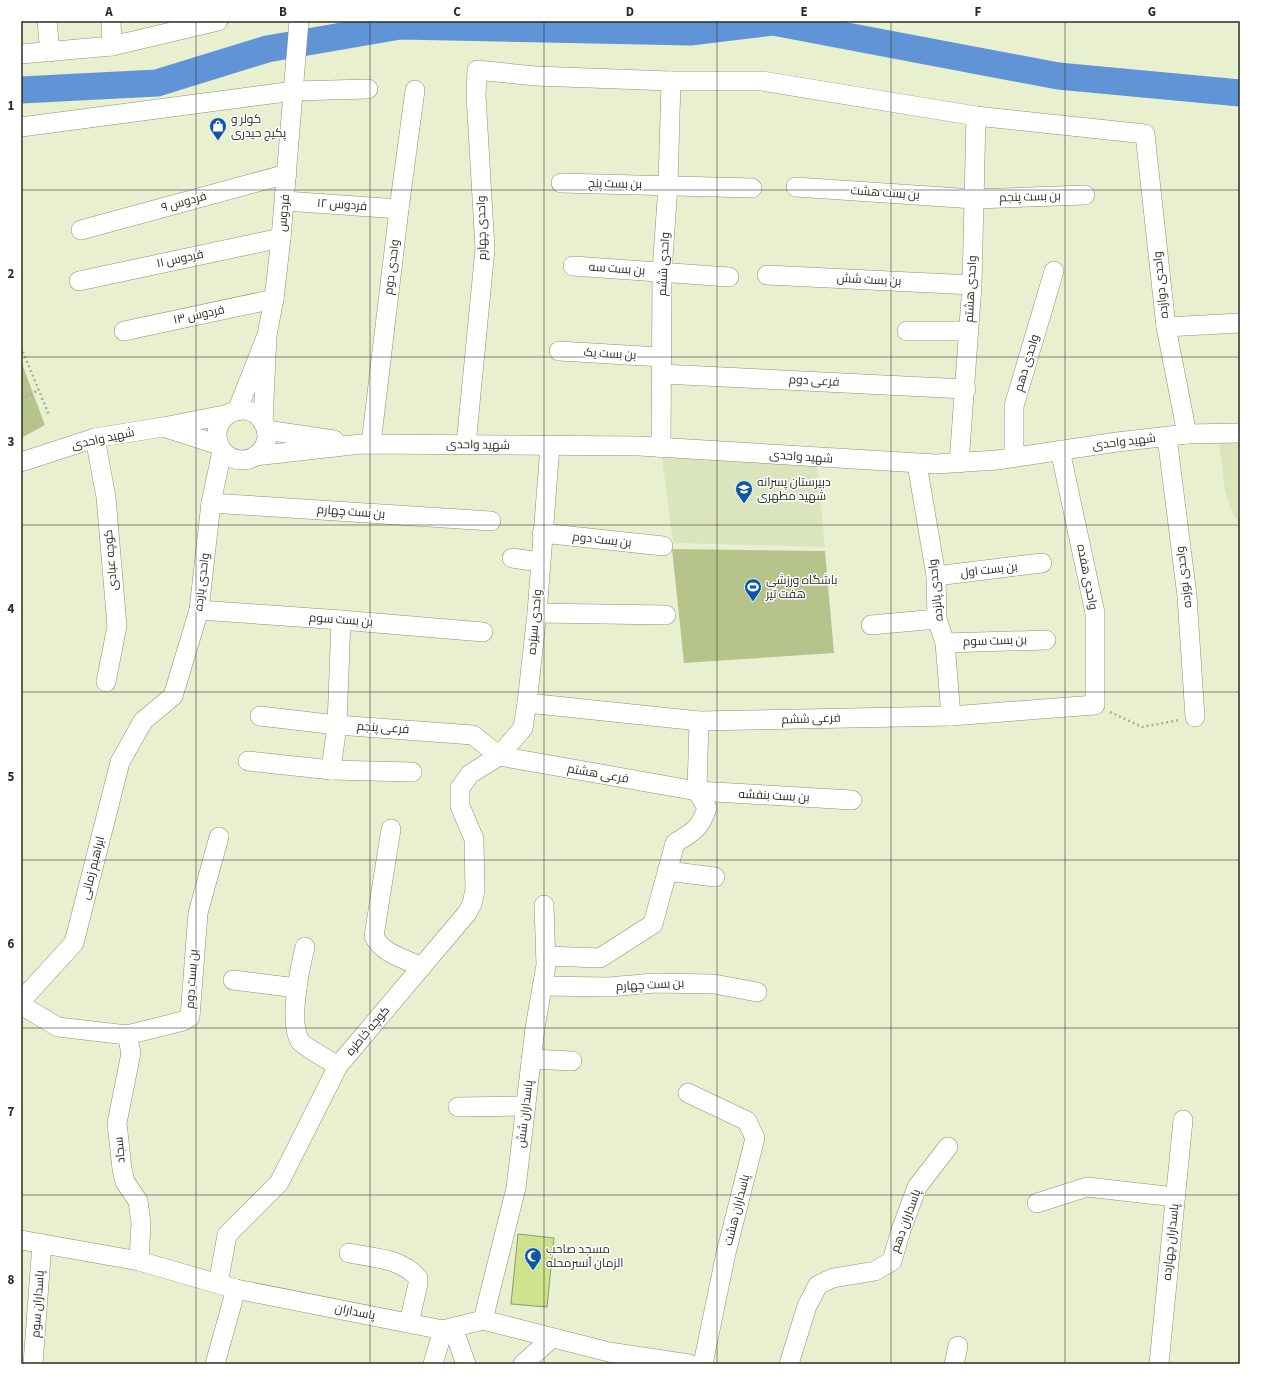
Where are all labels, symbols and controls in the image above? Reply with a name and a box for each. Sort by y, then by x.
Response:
text: A [104,3,113,21]
text: B [279,3,287,21]
text: C [453,3,461,21]
text: D [626,3,634,21]
text: E [800,3,808,21]
text: F [975,3,982,21]
text: G [1148,3,1156,21]
text: 1 [8,97,15,115]
place label: کولر و پکیج حیدری [231,111,287,142]
shop icon: کولر و پکیج حیدری [208,116,228,141]
street label: بن بست پنج [588,175,642,193]
street label: بن بست هشت [850,182,920,204]
street label: بن بست پنجم [999,187,1061,207]
street label: فردوس ۹ [159,188,209,216]
street label: فردوس [274,193,294,233]
street label: فردوس ۱۲ [316,195,368,215]
street label: واحدی چهارم [473,195,491,261]
street label: واحدی ششم [654,232,674,296]
street label: واحدی دوم [380,238,404,296]
street label: فردوس ۱۱ [155,246,205,272]
street label: واحدی دوازده [1149,251,1173,319]
street label: واحدی هشتم [961,255,981,323]
street label: بن بست سه [588,259,646,279]
text: 2 [8,265,15,283]
street label: بن بست شش [836,270,902,290]
street label: فردوس ۱۳ [172,301,226,329]
street label: واحدی دهم [1010,332,1044,394]
street label: بن بست یک [583,344,637,364]
street label: فرعی دوم [788,371,840,391]
street label: شهید واحدی [70,424,136,454]
street label: شهید واحدی [1091,430,1157,454]
text: 3 [8,433,15,451]
street label: شهید واحدی [446,436,510,454]
street label: شهید واحدی [769,446,833,468]
place label: دبیرستان پسرانه شهید مطهری [757,474,831,505]
school or university icon: دبیرستان پسرانه شهید مطهری [734,479,754,504]
street label: بن بست چهارم [316,501,386,523]
street label: بن بست دوم [571,528,633,552]
street label: کوچه عبادی [100,529,122,591]
street label: واحدی هفده [1072,543,1102,611]
street label: واحدی نوزده [1172,545,1196,609]
street label: واحدی یازده [190,552,214,612]
street label: واحدی پانزده [924,558,948,622]
street label: بن بست اول [959,558,1019,582]
place label: باشگاه ورزشی هفت تیر [765,572,838,603]
sports icon: باشگاه ورزشی هفت تیر [743,577,763,602]
street label: واحدی سیزده [524,588,546,656]
text: 4 [8,600,15,618]
street label: بن بست سوم [308,609,374,631]
street label: بن بست سوم [963,631,1027,651]
street label: فرعی ششم [781,709,841,729]
street label: فرعی پنجم [356,718,410,738]
street label: فرعی هشتم [566,760,630,788]
text: 5 [8,768,15,786]
street label: بن بست بنفشه [738,786,810,806]
street label: ابراهیم زمانی [77,834,109,902]
text: 6 [8,935,15,953]
street label: بن بست دوم [181,949,203,1009]
street label: بن بست چهارم [615,975,685,995]
street label: كوچه خاطره [342,1002,394,1060]
street label: پاسداران شش [512,1078,538,1149]
text: 7 [8,1103,15,1121]
street label: سجاد [110,1136,130,1164]
street label: پاسداران هشت [720,1172,754,1247]
street label: پاسداران دهم [887,1186,926,1255]
street label: پاسداران چهارده [1159,1202,1184,1281]
place label: مسجد صاحب الزمان آنسرمحله [546,1241,623,1272]
mosque icon: مسجد صاحب الزمان آنسرمحله [523,1246,543,1271]
street label: پاسداران سوم [27,1269,49,1338]
text: 8 [8,1271,15,1289]
street label: پاسداران [333,1300,377,1324]

